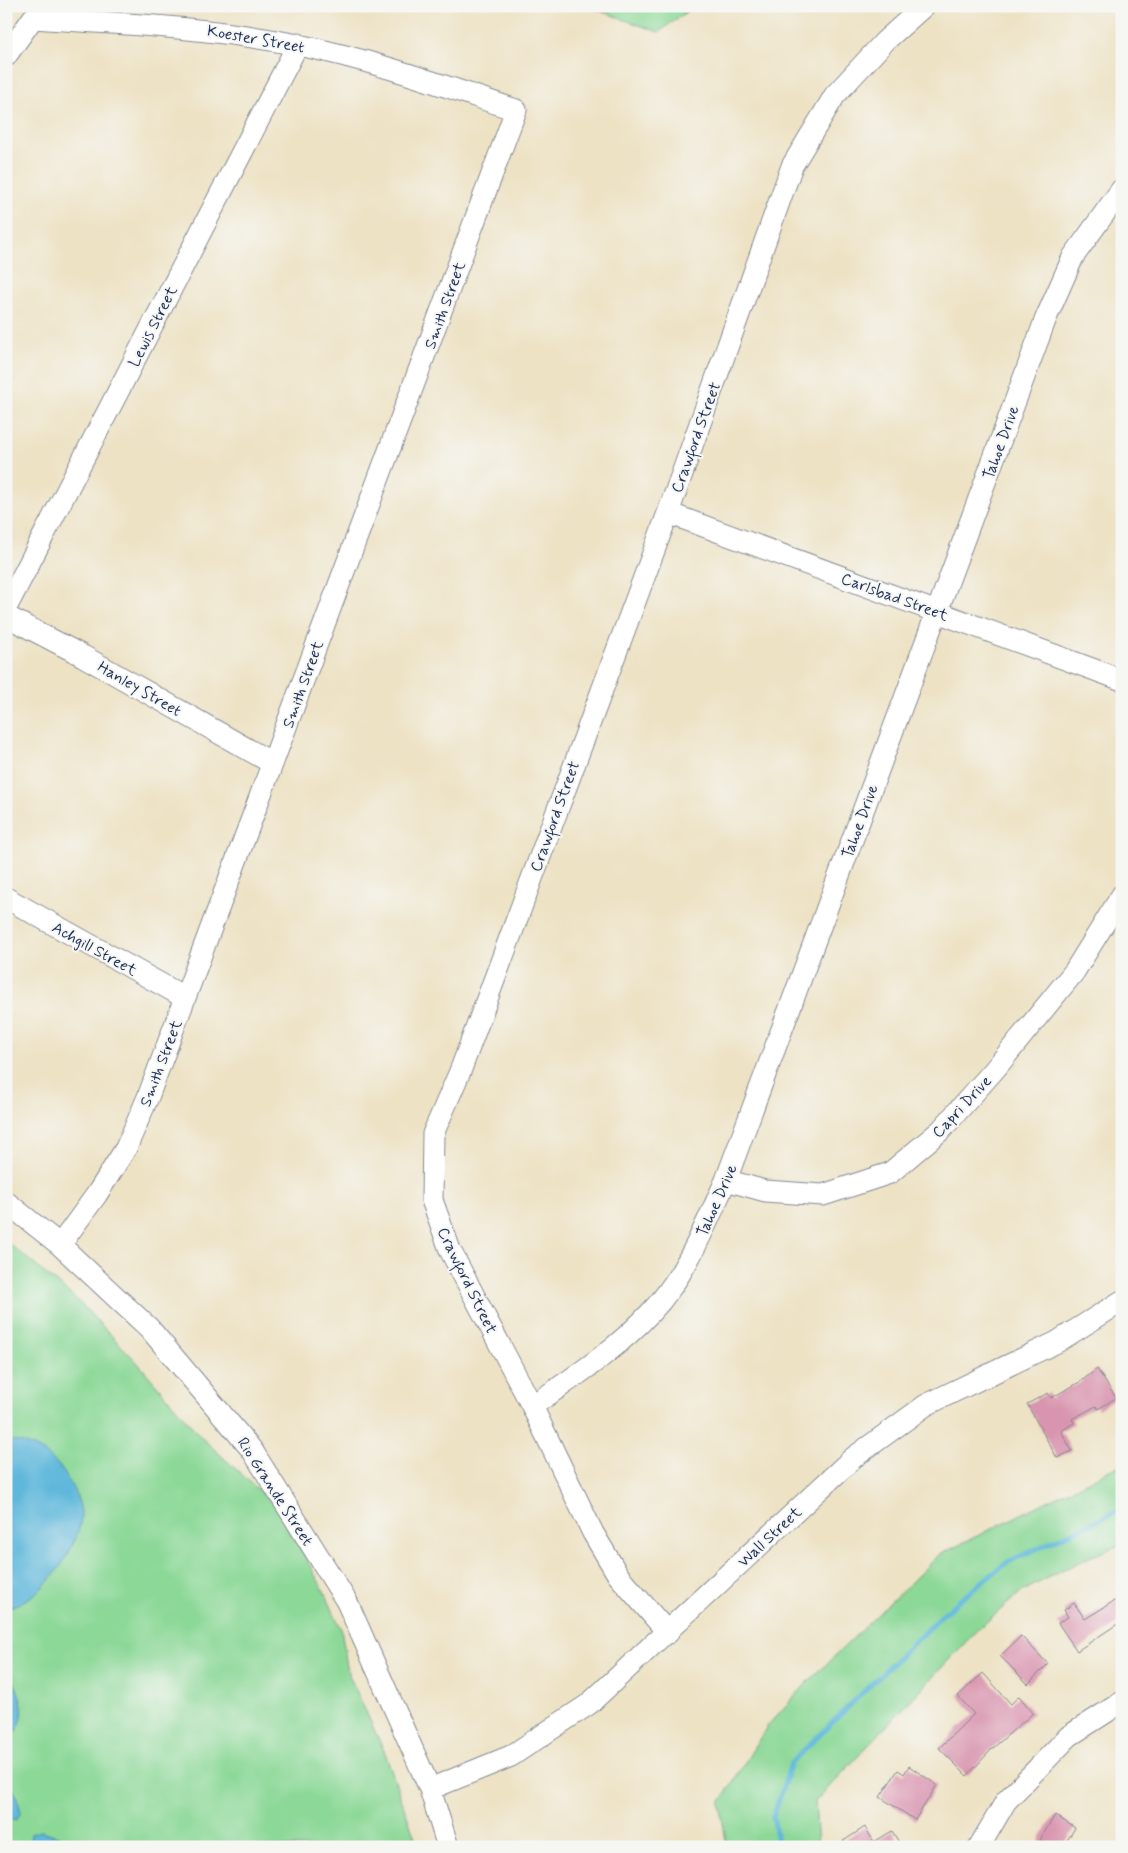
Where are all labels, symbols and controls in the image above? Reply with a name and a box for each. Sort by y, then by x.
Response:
street label: Koester Street [205,21,306,58]
street label: Smith Street [420,258,471,352]
street label: Lewis Street [124,282,183,371]
street label: Crawford Street [667,379,728,496]
street label: Tahoe Drive [978,402,1025,482]
street label: Carlsbad Street [838,568,952,627]
street label: Smith Street [278,637,329,731]
street label: Hanley Street [94,657,185,722]
street label: Crawford Street [526,758,587,875]
street label: Tahoe Drive [837,781,884,861]
street label: Achgill Street [48,917,141,982]
street label: Smith Street [135,1017,188,1110]
street label: Capri Drive [928,1071,996,1143]
street label: Tahoe Drive [692,1161,743,1240]
street label: Crawford Street [430,1224,502,1339]
street label: Rio Grande Street [232,1434,318,1550]
street label: Wall Street [734,1502,807,1572]

